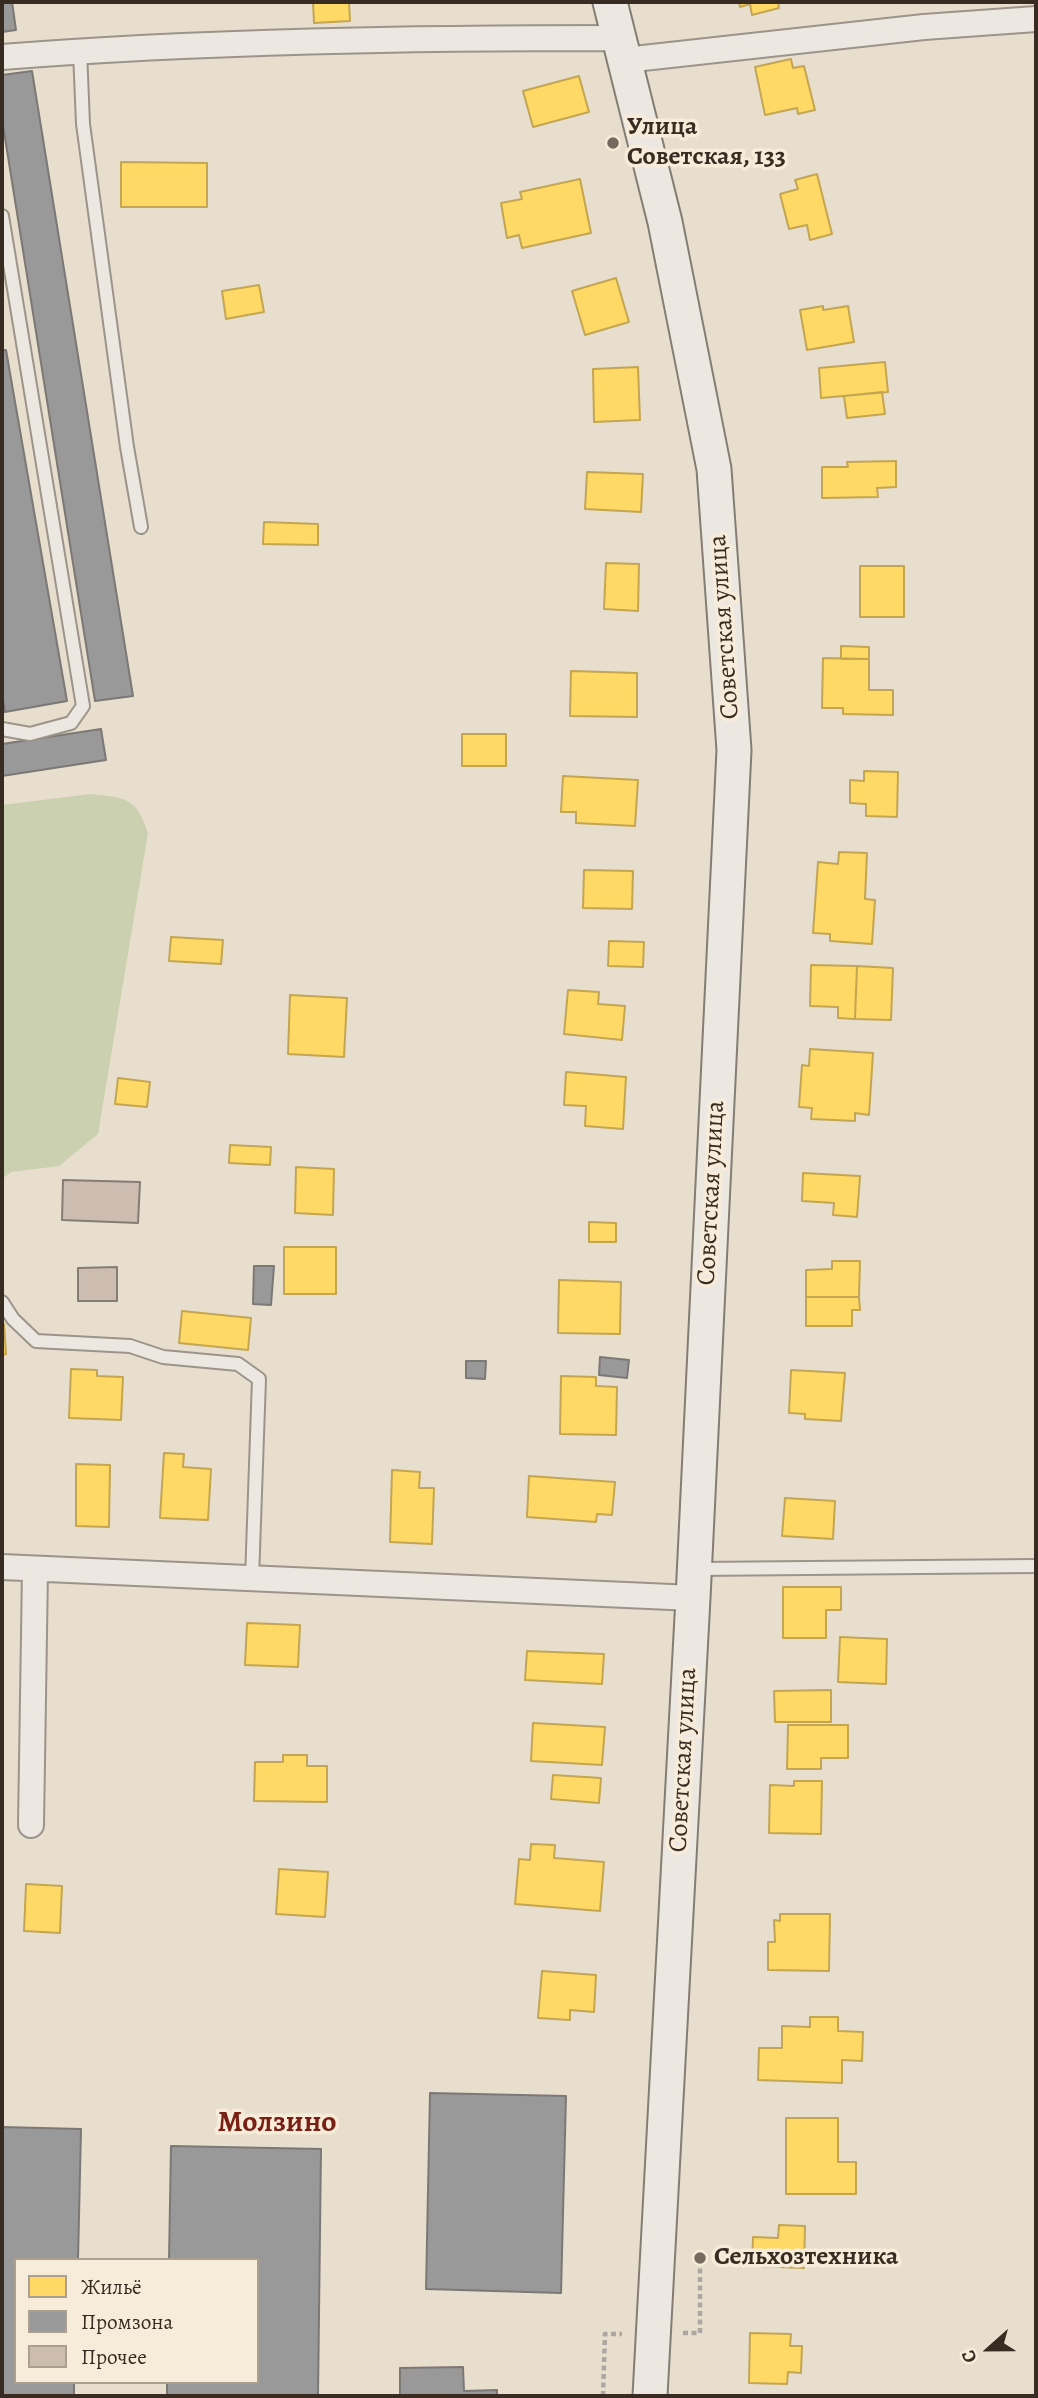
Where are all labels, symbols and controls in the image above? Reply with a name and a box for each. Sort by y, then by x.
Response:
place label: Улица Советская, 133 [627,112,786,174]
marker: Улица Советская, 133 [605,135,621,151]
street label: Советская улица [703,534,747,720]
street label: Советская улица [692,1100,732,1286]
street label: Советская улица [664,1667,704,1853]
district label: Молзино [218,2106,336,2142]
place label: Сельхозтехника [714,2242,898,2274]
marker: Сельхозтехника [692,2250,708,2266]
legend [14,2258,259,2384]
text: Жильё [81,2273,142,2301]
text: Промзона [81,2308,173,2336]
north arrow [954,2314,1024,2384]
text: Прочее [81,2343,147,2371]
text: С [955,2346,984,2367]

